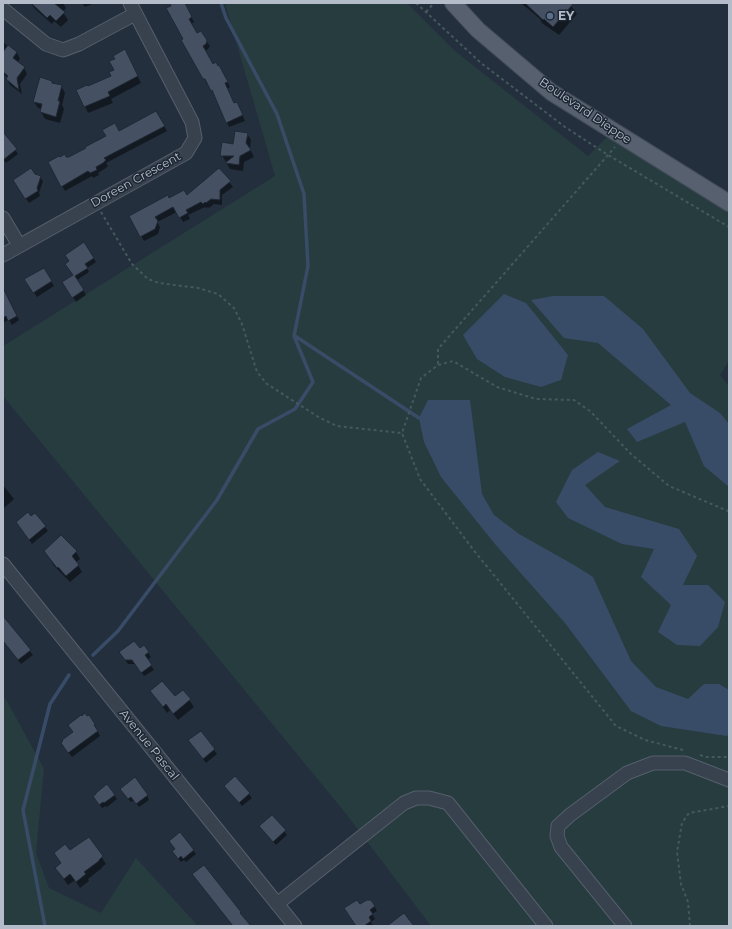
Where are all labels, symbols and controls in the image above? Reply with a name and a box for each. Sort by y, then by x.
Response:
place label: EY [558,9,574,23]
marker: EY [545,11,555,21]
street label: Boulevard Dieppe [536,75,634,147]
street label: Doreen Crescent [88,149,184,211]
street label: Avenue Pascal [116,707,182,783]

